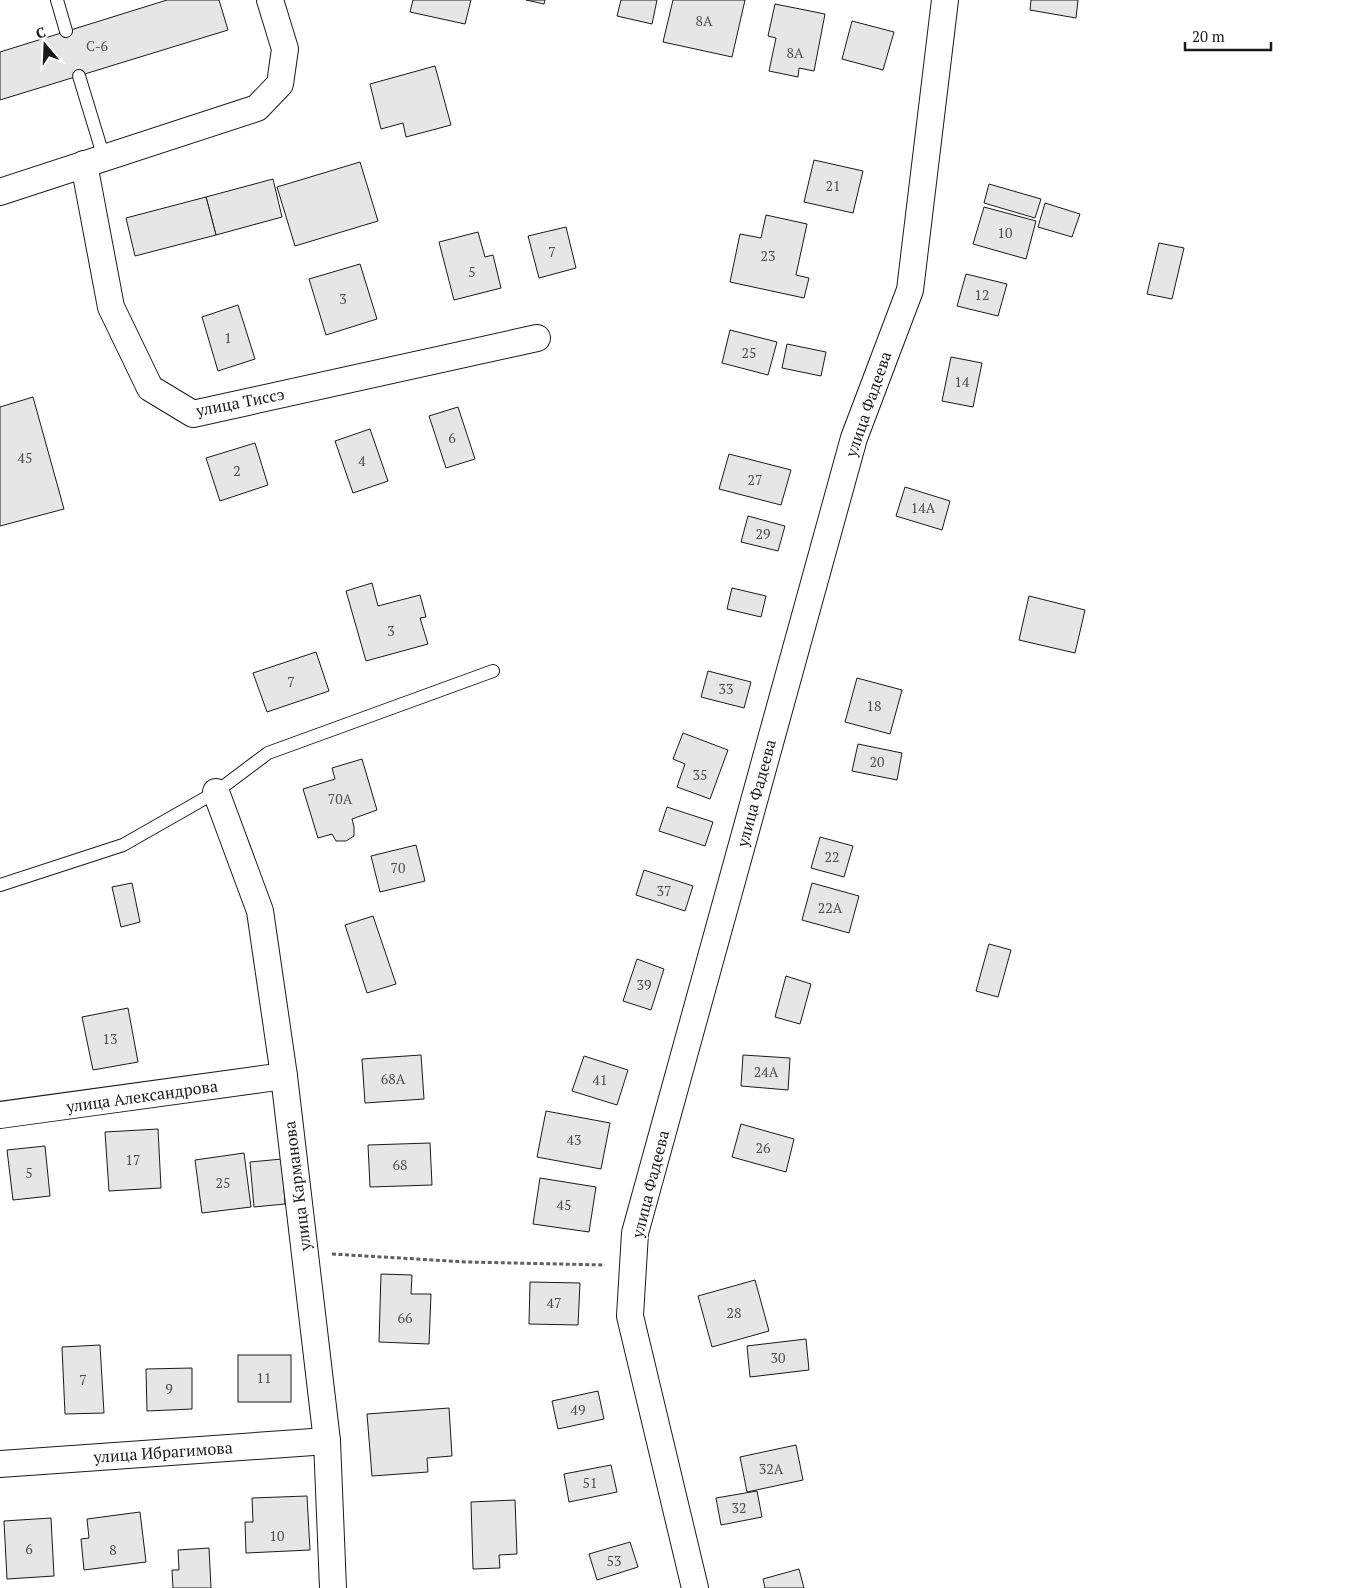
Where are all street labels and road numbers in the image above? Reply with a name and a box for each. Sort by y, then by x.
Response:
street label: улица Фадеева [839,348,896,461]
street label: улица Тиссэ [193,383,286,422]
street label: улица Фадеева [731,737,781,850]
street label: улица Александрова [64,1074,219,1118]
street label: улица Карманова [278,1120,316,1253]
street label: улица Фадеева [626,1128,674,1241]
street label: улица Ибрагимова [92,1436,233,1468]

